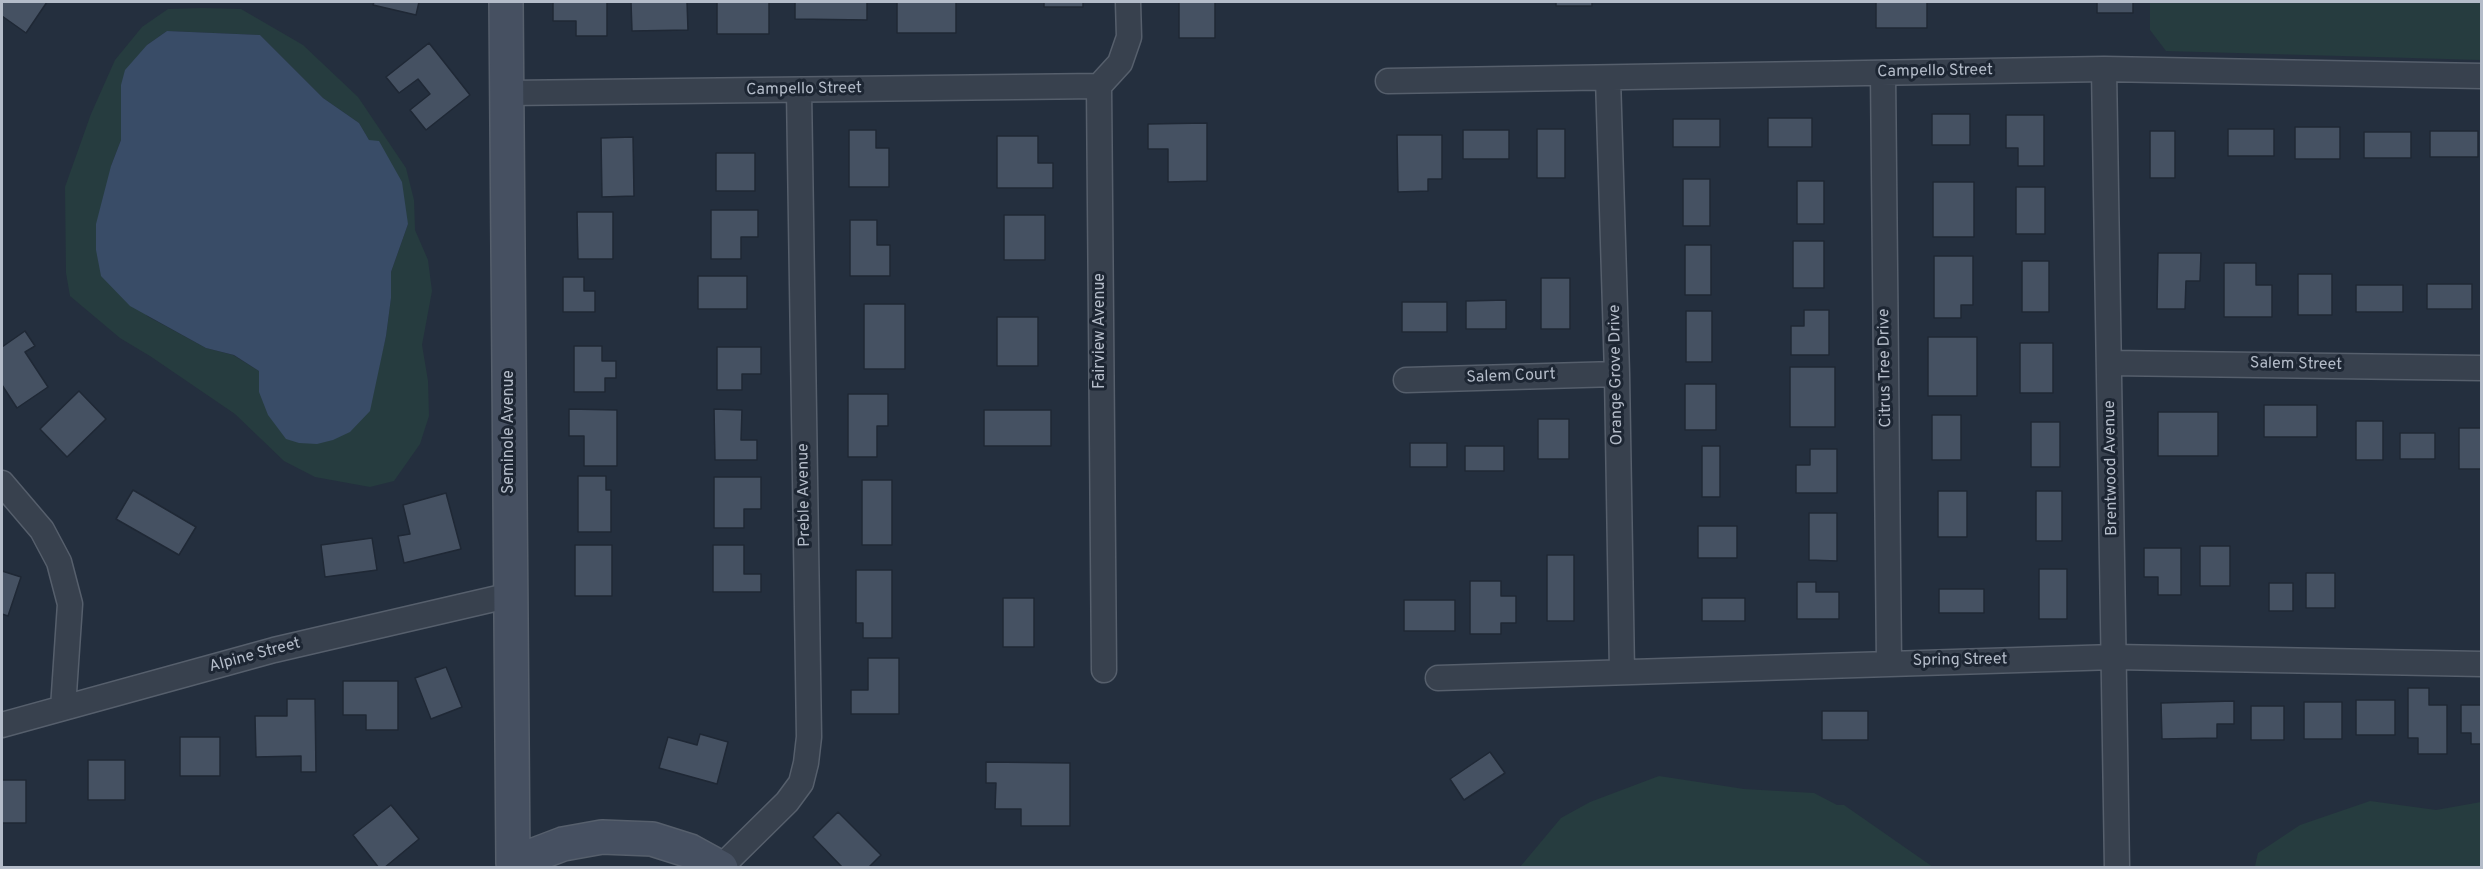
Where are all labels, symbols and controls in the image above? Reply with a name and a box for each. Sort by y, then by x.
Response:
street label: Campello Street [1877,61,1993,83]
street label: Campello Street [746,79,862,101]
street label: Fairview Avenue [1091,273,1111,389]
street label: Orange Grove Drive [1606,304,1628,446]
street label: Citrus Tree Drive [1875,308,1897,428]
street label: Salem Street [2250,355,2342,375]
street label: Salem Court [1466,366,1556,388]
street label: Seminole Avenue [500,370,520,494]
street label: Brentwood Avenue [2101,400,2123,536]
street label: Preble Avenue [794,443,816,547]
street label: Alpine Street [207,635,303,677]
street label: Spring Street [1912,651,2008,671]

